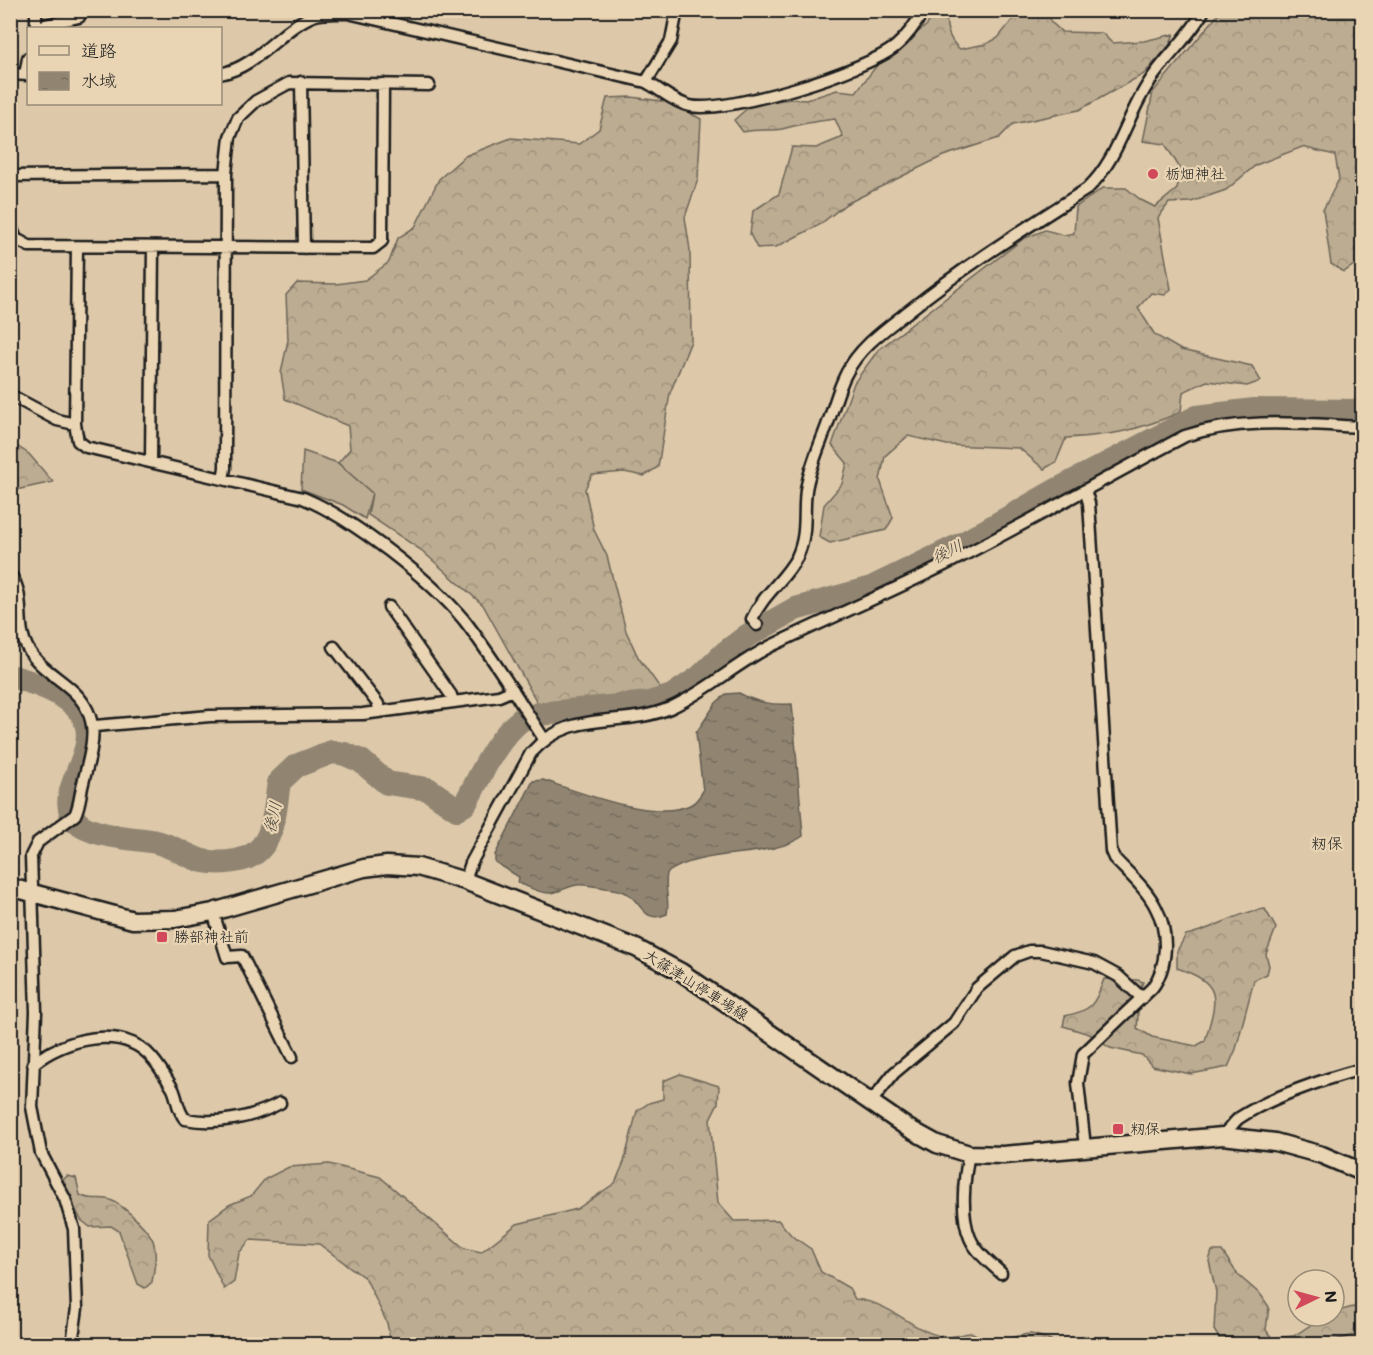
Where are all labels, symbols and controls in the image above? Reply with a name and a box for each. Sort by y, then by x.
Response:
legend [27,27,222,105]
text: 道路 [81,38,117,62]
text: 水域 [81,68,117,92]
place label: 栃畑神社 [1165,163,1225,183]
marker: 栃畑神社 [1146,167,1160,181]
water label: 後川 [928,534,966,567]
water label: 後川 [258,799,285,835]
district label: 籾保 [1311,832,1343,853]
place label: 勝部神社前 [174,926,249,946]
marker: 勝部神社前 [155,930,169,944]
street label: 大篠津山停車場線 [640,944,753,1024]
place label: 籾保 [1130,1118,1160,1138]
marker: 籾保 [1111,1122,1125,1136]
north arrow [1286,1268,1346,1328]
text: N [1320,1290,1342,1304]

